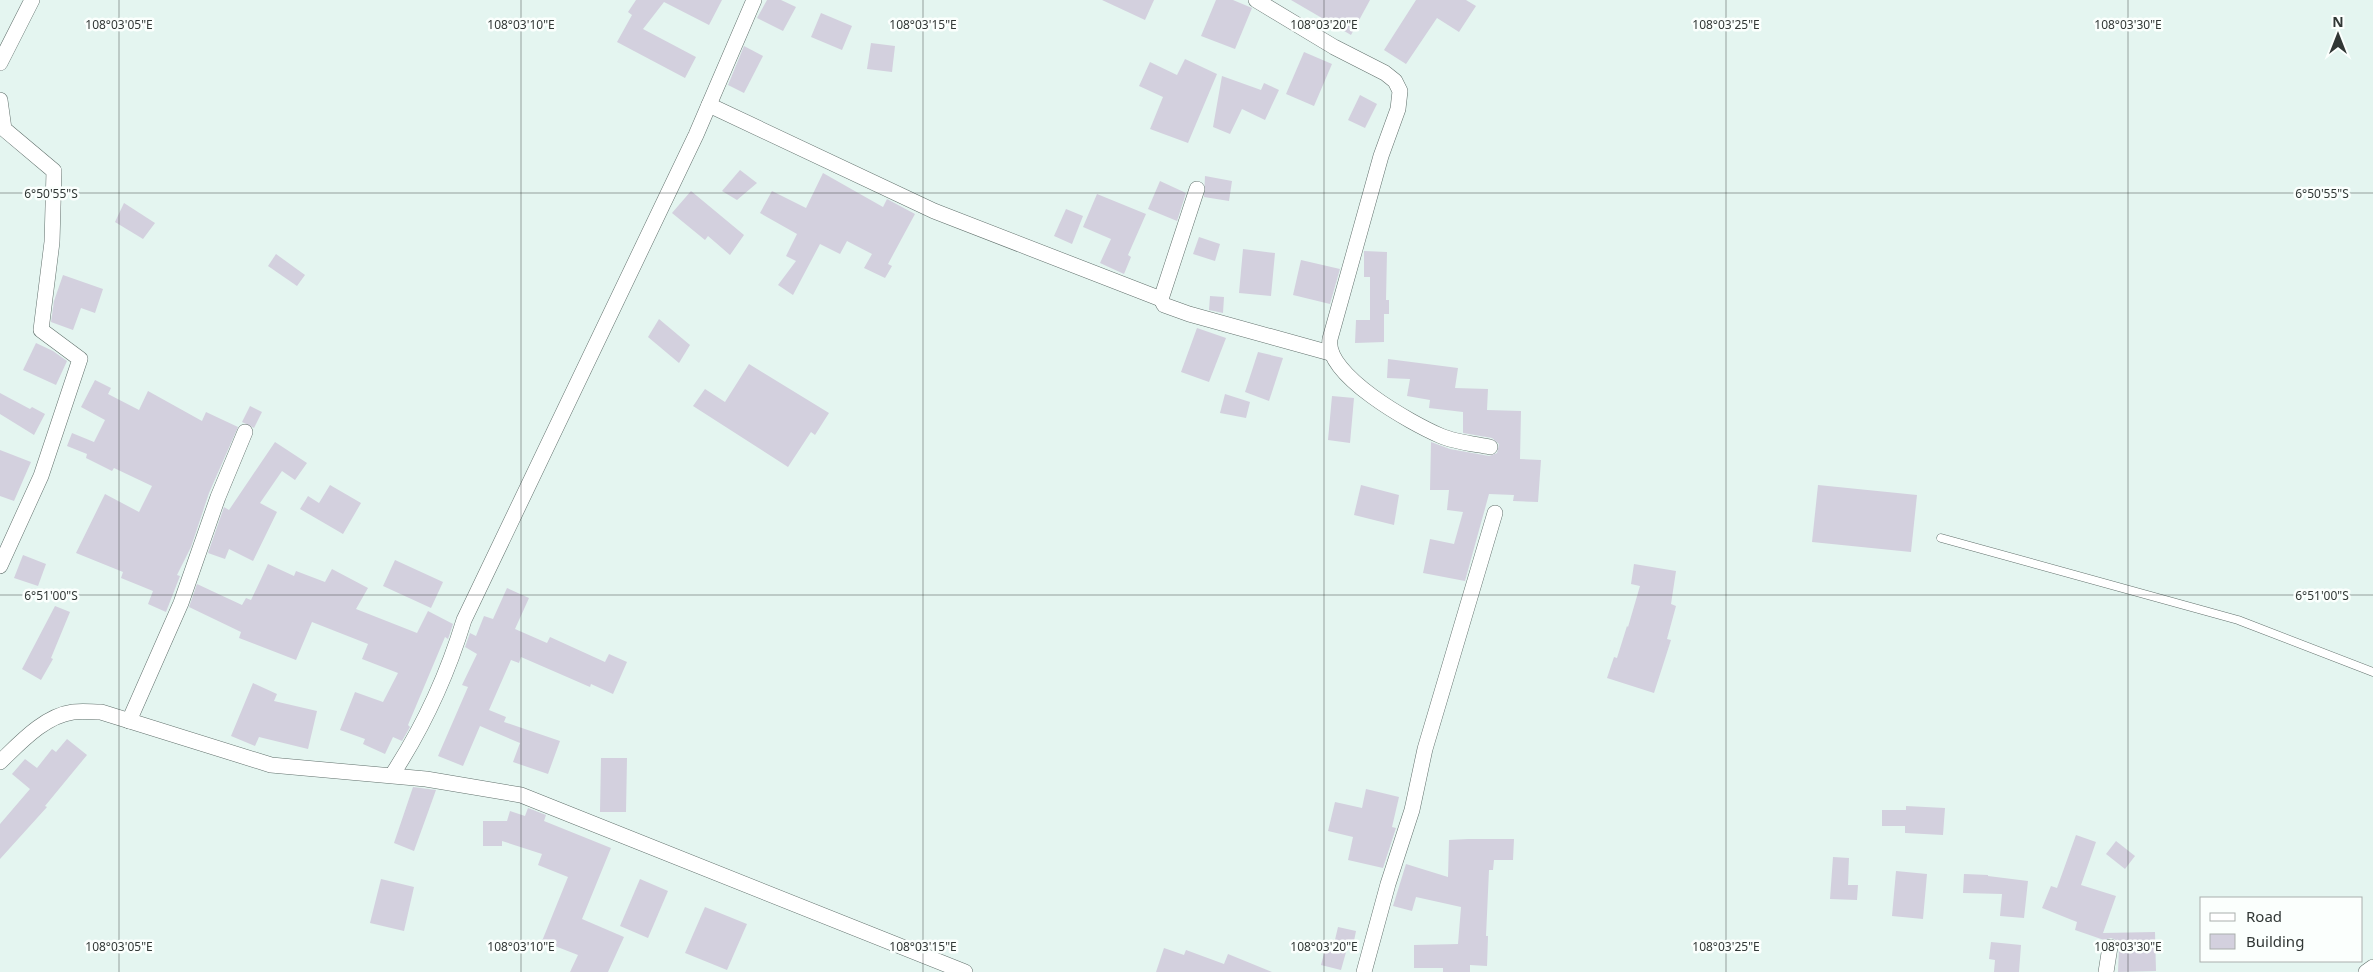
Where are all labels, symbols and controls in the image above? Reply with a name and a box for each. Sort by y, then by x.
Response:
north arrow [2313,10,2363,60]
text: N [2332,12,2344,31]
text: 108°03'05"E [85,16,153,33]
text: 108°03'10"E [487,16,555,33]
text: 108°03'15"E [889,16,957,33]
text: 108°03'20"E [1290,16,1358,33]
text: 108°03'25"E [1692,16,1760,33]
text: 108°03'30"E [2094,16,2162,33]
text: 6°50'55"S [24,185,78,202]
text: 6°50'55"S [2295,185,2349,202]
text: 6°51'00"S [24,587,78,604]
text: 6°51'00"S [2295,587,2349,604]
legend [2200,897,2363,962]
text: Road [2246,906,2282,926]
text: Building [2246,931,2304,951]
text: 108°03'05"E [85,938,153,955]
text: 108°03'10"E [487,938,555,955]
text: 108°03'15"E [889,938,957,955]
text: 108°03'20"E [1290,938,1358,955]
text: 108°03'25"E [1692,938,1760,955]
text: 108°03'30"E [2094,938,2162,955]

